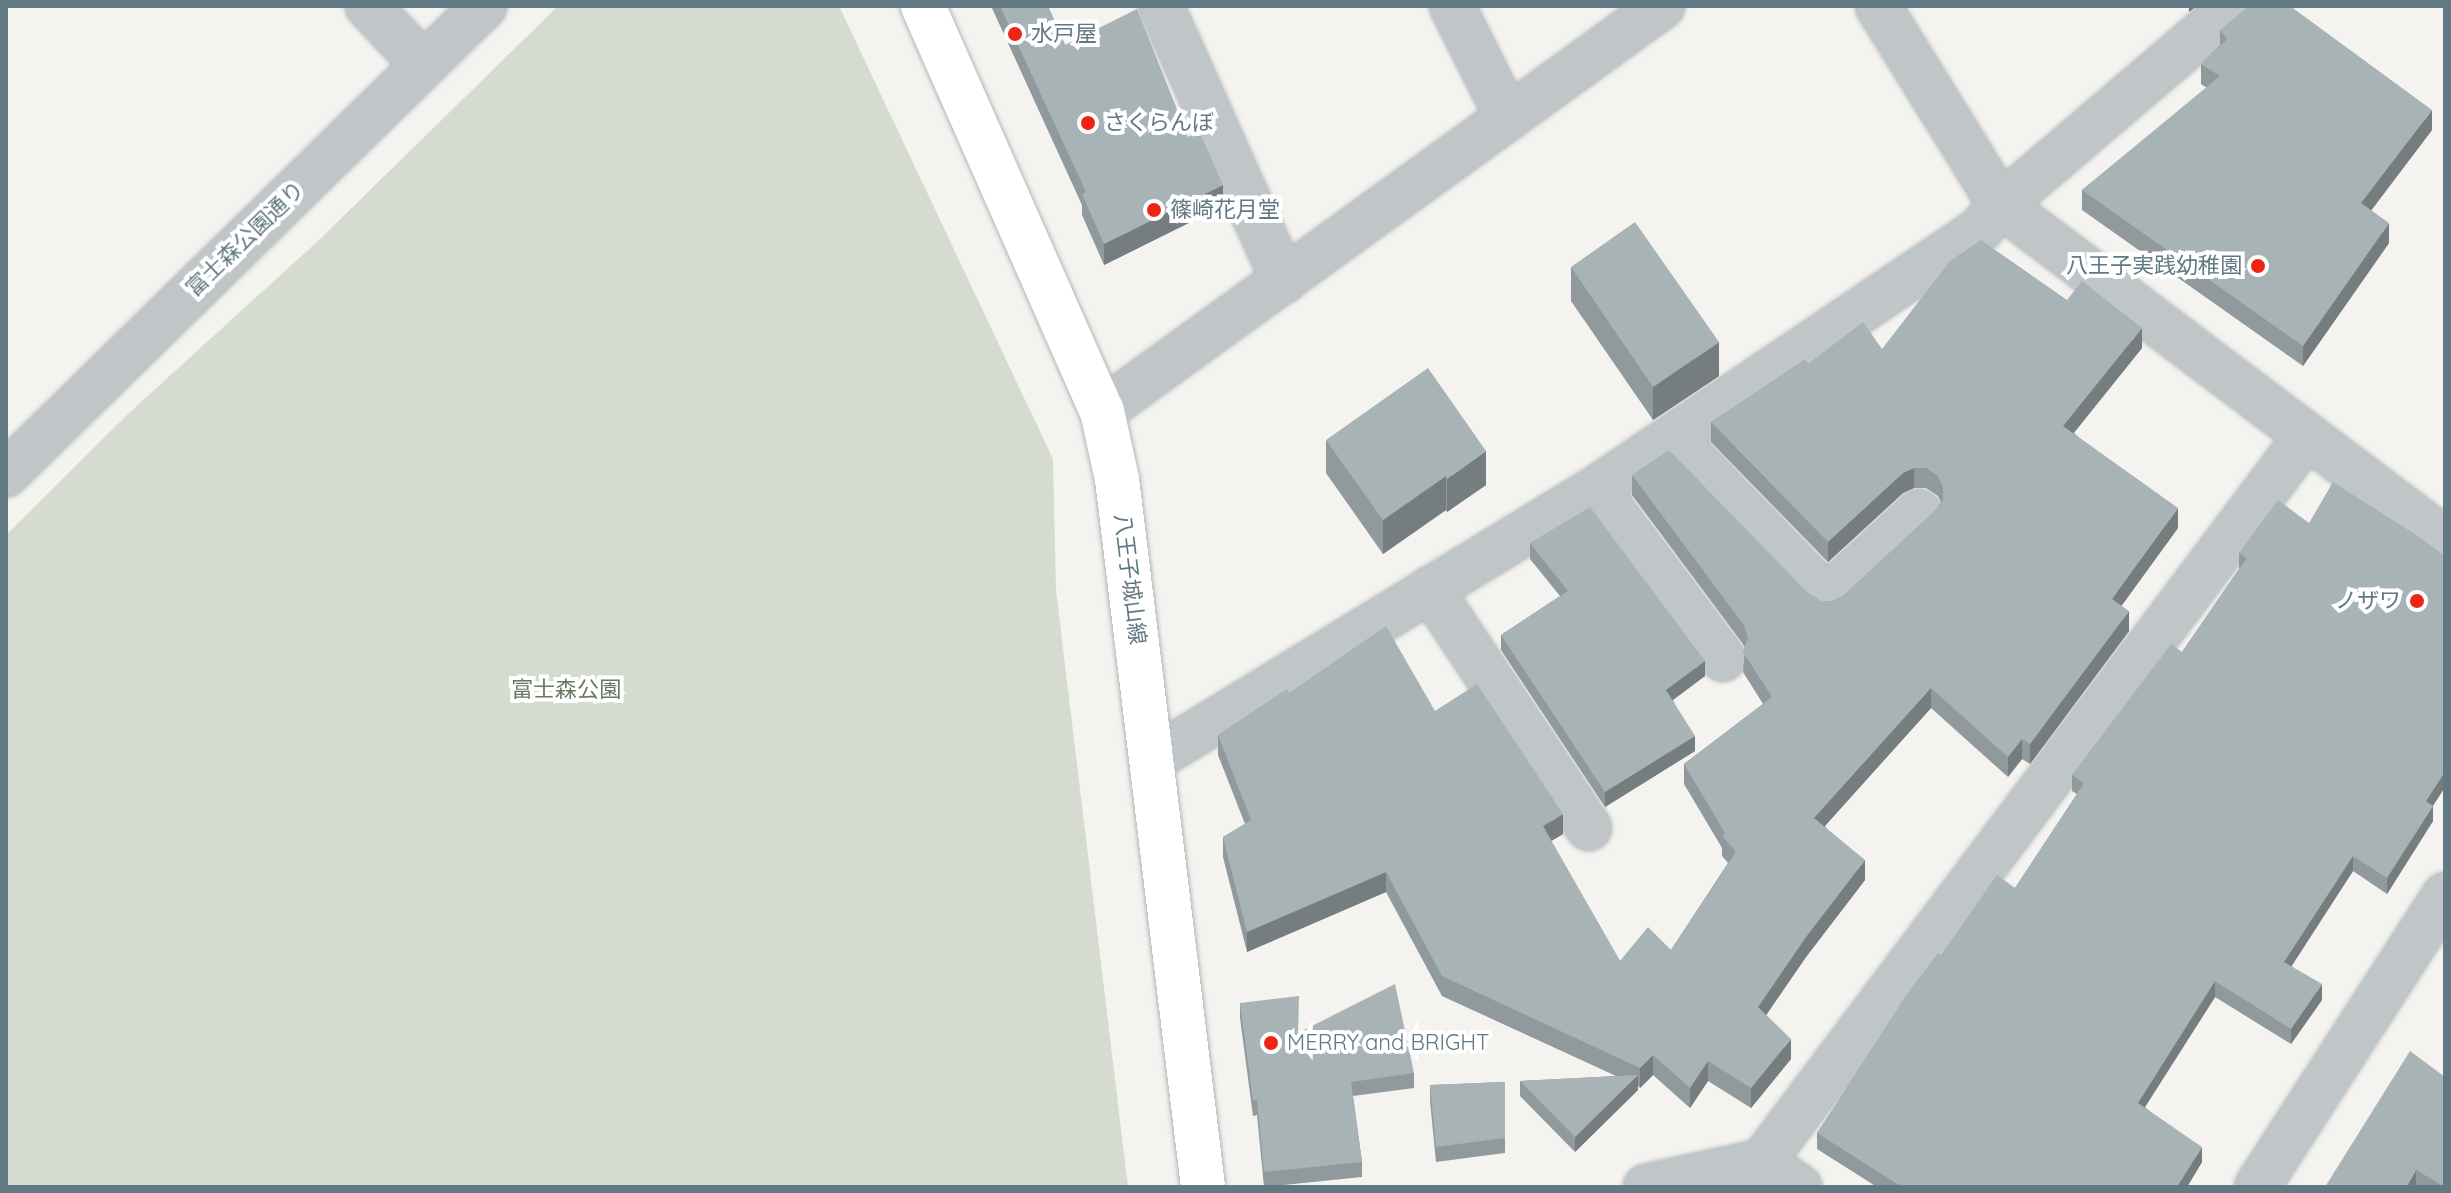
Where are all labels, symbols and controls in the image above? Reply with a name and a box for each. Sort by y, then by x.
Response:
place label: 水戸屋 [1031,21,1097,47]
marker: 水戸屋 [1006,25,1024,43]
place label: さくらんぼ [1104,110,1214,136]
marker: さくらんぼ [1079,114,1097,132]
street label: 富士森公園通り [180,176,310,302]
place label: 篠崎花月堂 [1170,197,1280,223]
marker: 篠崎花月堂 [1145,201,1163,219]
place label: 八王子実践幼稚園 [2066,253,2242,279]
marker: 八王子実践幼稚園 [2249,257,2267,275]
street label: 八王子城山線 [1109,512,1151,646]
place label: ノザワ [2335,588,2401,614]
marker: ノザワ [2408,592,2426,610]
park label: 富士森公園 [511,677,621,703]
place label: MERRY and BRIGHT [1287,1030,1489,1056]
marker: MERRY and BRIGHT [1262,1034,1280,1052]

